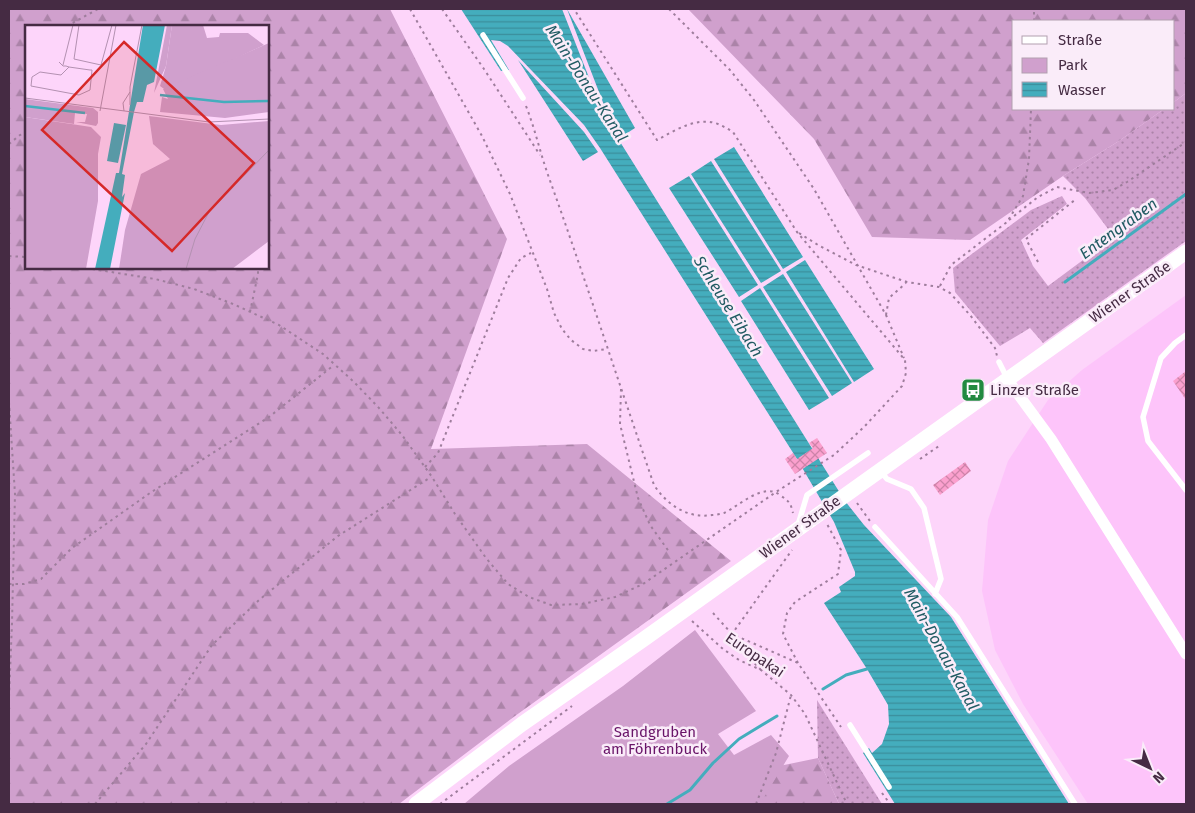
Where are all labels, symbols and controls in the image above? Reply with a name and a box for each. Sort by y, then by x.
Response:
legend [1012,20,1175,110]
water label: Main-Donau-Kanal [542,21,632,146]
inset map [25,25,269,269]
text: Straße [1058,31,1102,49]
text: Park [1058,56,1088,74]
text: Wasser [1058,81,1106,99]
water label: Entengraben [1076,194,1161,263]
water label: Schleuse Eibach [689,251,767,360]
street label: Wiener Straße [1086,257,1174,327]
bus stop icon: Linzer Straße [960,377,986,403]
place label: Linzer Straße [990,381,1079,399]
street label: Wiener Straße [756,492,844,562]
water label: Main-Donau-Kanal [900,585,983,713]
street label: Europakai [722,629,788,681]
park label: Sandgruben am Föhrenbuck [603,723,707,758]
north arrow [1125,743,1175,793]
text: N [1149,768,1168,787]

